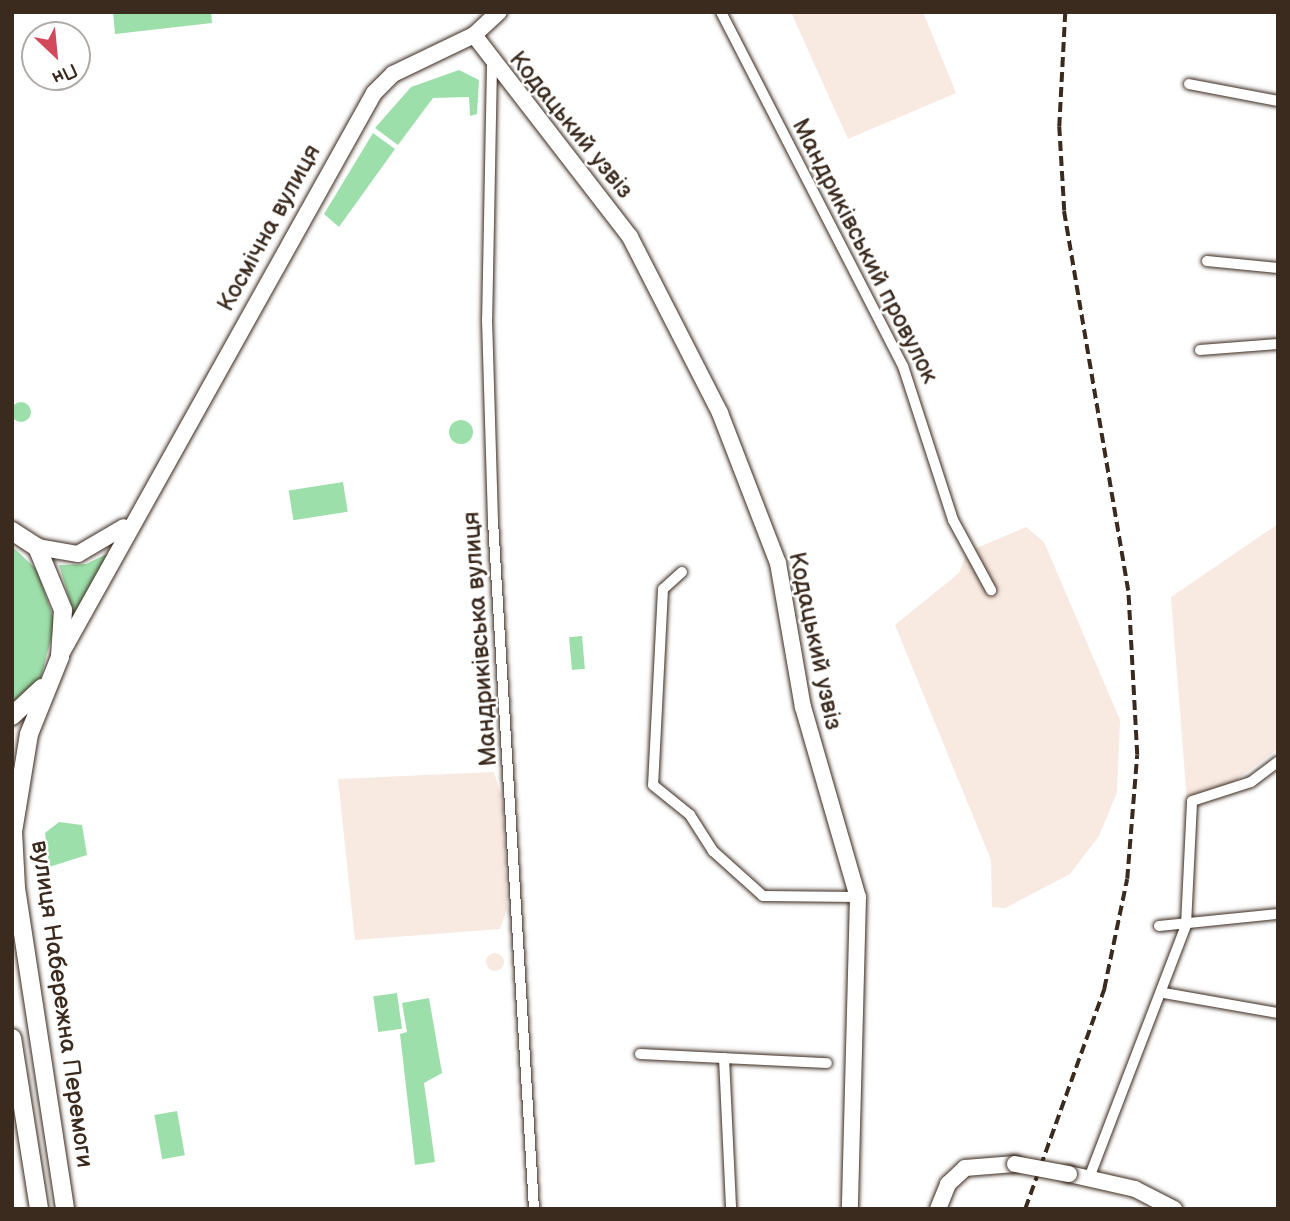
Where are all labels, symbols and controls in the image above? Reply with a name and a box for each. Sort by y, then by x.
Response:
north arrow [21,21,91,91]
street label: Кодацький узвіз [503,46,639,204]
text: Пн [48,58,81,89]
street label: Мандриківський провулок [786,114,944,388]
street label: Космічна вулиця [211,140,327,316]
street label: Мандриківська вулиця [457,511,503,767]
street label: Кодацький узвіз [782,549,848,733]
street label: вулиця Набережна Перемоги [25,838,99,1170]

